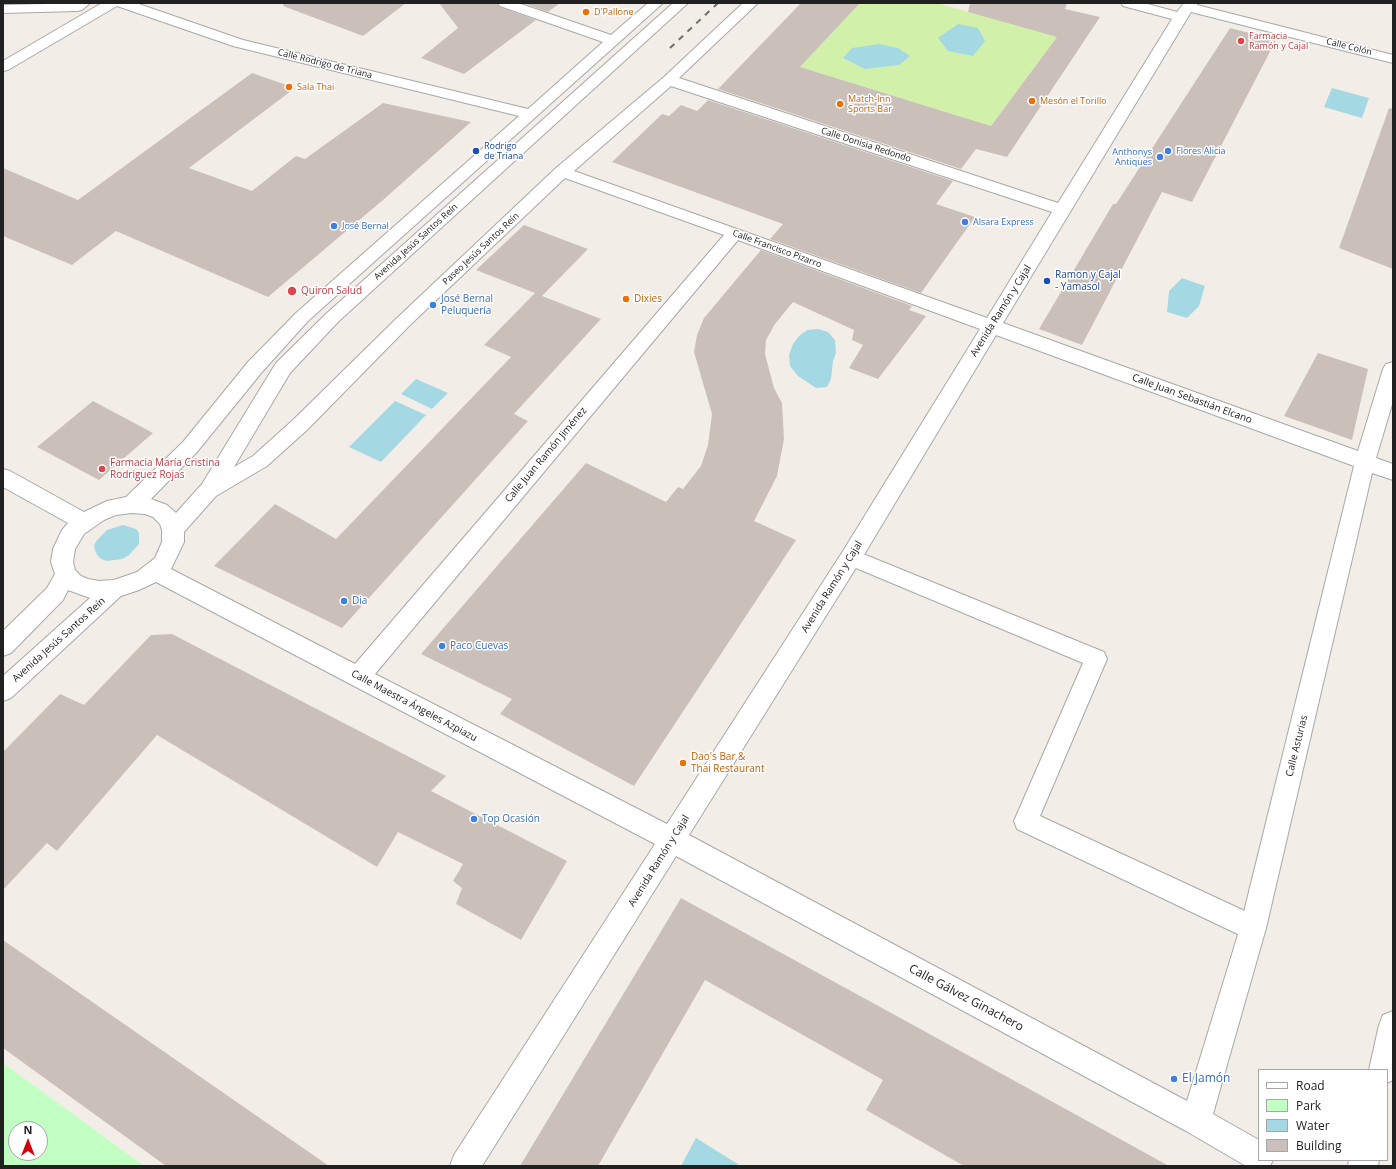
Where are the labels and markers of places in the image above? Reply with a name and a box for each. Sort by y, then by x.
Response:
marker: D'Pallone [581,7,591,17]
place label: D'Pallone [594,7,633,17]
place label: Farmacia Ramón y Cajal [1249,31,1308,52]
marker: Farmacia Ramón y Cajal [1236,36,1246,46]
marker: Sala Thai [284,82,294,92]
place label: Sala Thai [297,82,334,92]
place label: Match-Inn Sports Bar [848,94,892,115]
marker: Mesón el Torillo [1027,96,1037,106]
place label: Mesón el Torillo [1040,96,1107,106]
marker: Match-Inn Sports Bar [835,99,845,109]
place label: Rodrigo de Triana [484,141,523,162]
marker: Rodrigo de Triana [471,146,481,156]
marker: Flores Alicia [1163,146,1173,156]
place label: Flores Alicia [1176,146,1226,156]
place label: Anthonys Antiques [1112,147,1152,168]
marker: Anthonys Antiques [1155,152,1165,162]
marker: Alsara Express [960,217,970,227]
place label: Alsara Express [973,217,1034,227]
marker: José Bernal [329,221,339,231]
place label: José Bernal [342,221,389,231]
place label: Ramon y Cajal - Yamasol [1055,269,1121,292]
marker: Ramon y Cajal - Yamasol [1042,276,1052,286]
marker: Quiron Salud [286,285,298,297]
place label: Quiron Salud [301,285,362,297]
place label: José Bernal Peluquería [441,293,493,316]
place label: Dixies [634,293,662,305]
marker: Dixies [621,294,631,304]
marker: José Bernal Peluquería [428,300,438,310]
place label: Farmacia María Cristina Rodriguez Rojas [110,457,220,480]
marker: Farmacia María Cristina Rodriguez Rojas [97,464,107,474]
place label: Dia [352,595,367,607]
marker: Dia [339,596,349,606]
place label: Paco Cuevas [450,640,508,652]
marker: Paco Cuevas [437,641,447,651]
place label: Dao's Bar & Thai Restaurant [691,751,764,774]
marker: Dao's Bar & Thai Restaurant [678,758,688,768]
place label: Top Ocasión [482,813,540,825]
marker: Top Ocasión [469,814,479,824]
place label: El Jamón [1182,1072,1230,1086]
marker: El Jamón [1169,1074,1179,1084]

